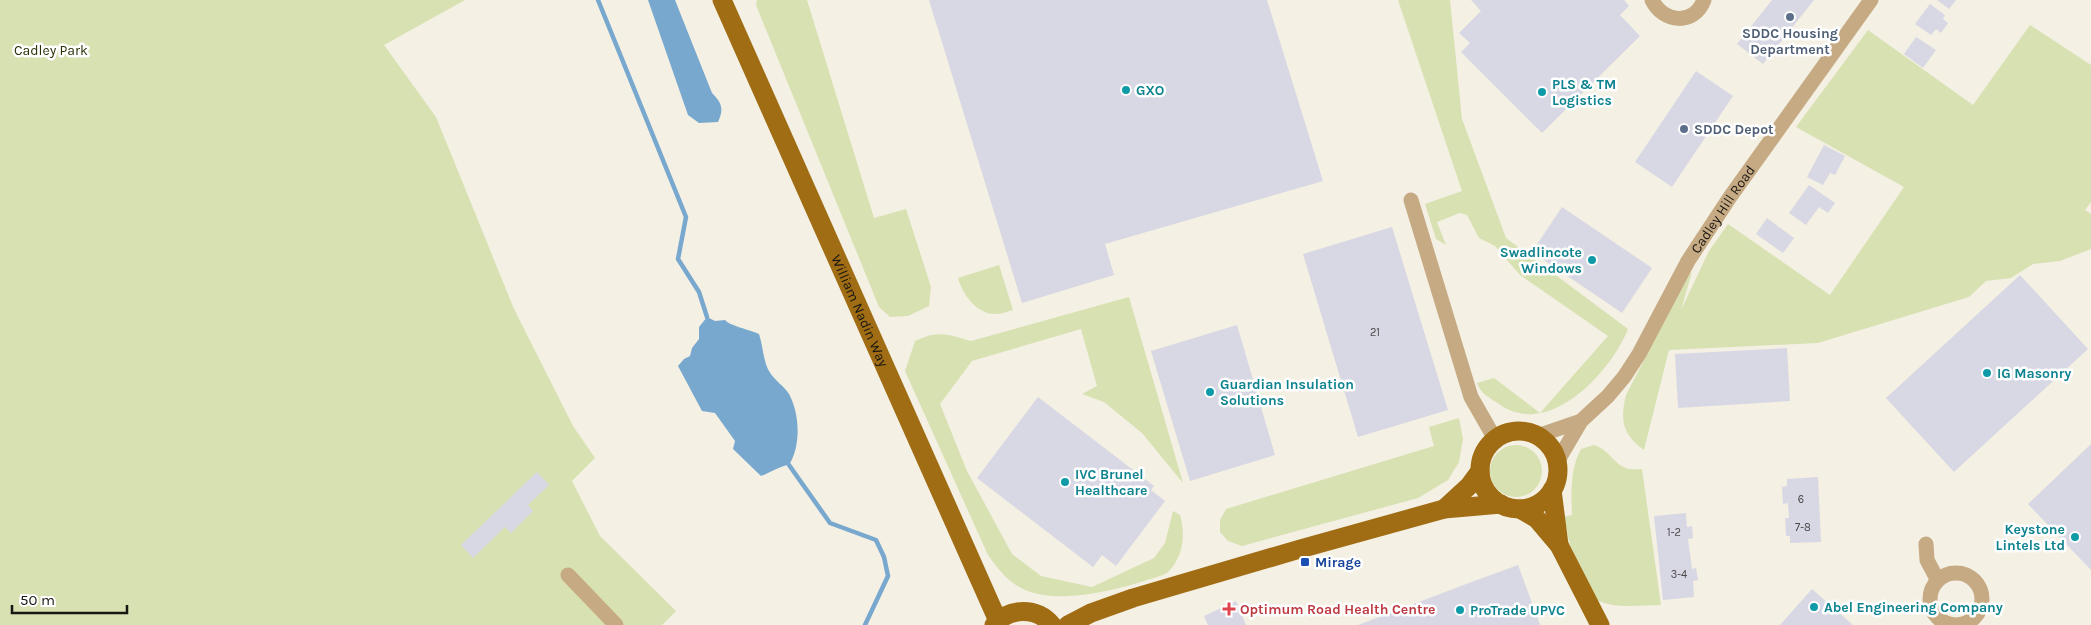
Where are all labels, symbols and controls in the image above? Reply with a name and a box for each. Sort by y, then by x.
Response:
marker: SDDC Housing Department [1784,11,1796,23]
place label: SDDC Housing Department [1742,25,1838,58]
park label: Cadley Park [14,42,88,59]
place label: PLS & TM Logistics [1552,76,1616,109]
place label: GXO [1136,82,1164,99]
marker: GXO [1120,84,1132,96]
marker: PLS & TM Logistics [1536,86,1548,98]
place label: SDDC Depot [1694,121,1774,138]
marker: SDDC Depot [1678,123,1690,135]
street label: Cadley Hill Road [1687,162,1759,257]
place label: Swadlincote Windows [1500,244,1582,277]
street label: William Nadin Way [827,252,892,370]
marker: Swadlincote Windows [1586,254,1598,266]
house number: 21 [1370,326,1380,339]
place label: IG Masonry [1997,365,2071,382]
marker: IG Masonry [1981,367,1993,379]
place label: Guardian Insulation Solutions [1220,376,1354,409]
marker: Guardian Insulation Solutions [1204,386,1216,398]
place label: IVC Brunel Healthcare [1075,466,1148,499]
marker: IVC Brunel Healthcare [1059,476,1071,488]
house number: 6 [1798,493,1804,506]
house number: 7-8 [1795,521,1811,534]
place label: Keystone Lintels Ltd [1996,521,2065,554]
house number: 1-2 [1667,526,1681,539]
marker: Keystone Lintels Ltd [2069,531,2081,543]
place label: Mirage [1315,554,1361,571]
marker: Mirage [1299,556,1311,568]
house number: 3-4 [1671,568,1687,581]
scale bar [12,582,128,614]
text: 50 m [20,591,55,609]
place label: Abel Engineering Company [1824,599,2003,616]
place label: Optimum Road Health Centre [1240,601,1435,618]
marker: Abel Engineering Company [1808,601,1820,613]
marker: Optimum Road Health Centre [1222,602,1236,616]
place label: ProTrade UPVC [1470,602,1565,619]
marker: ProTrade UPVC [1454,604,1466,616]

